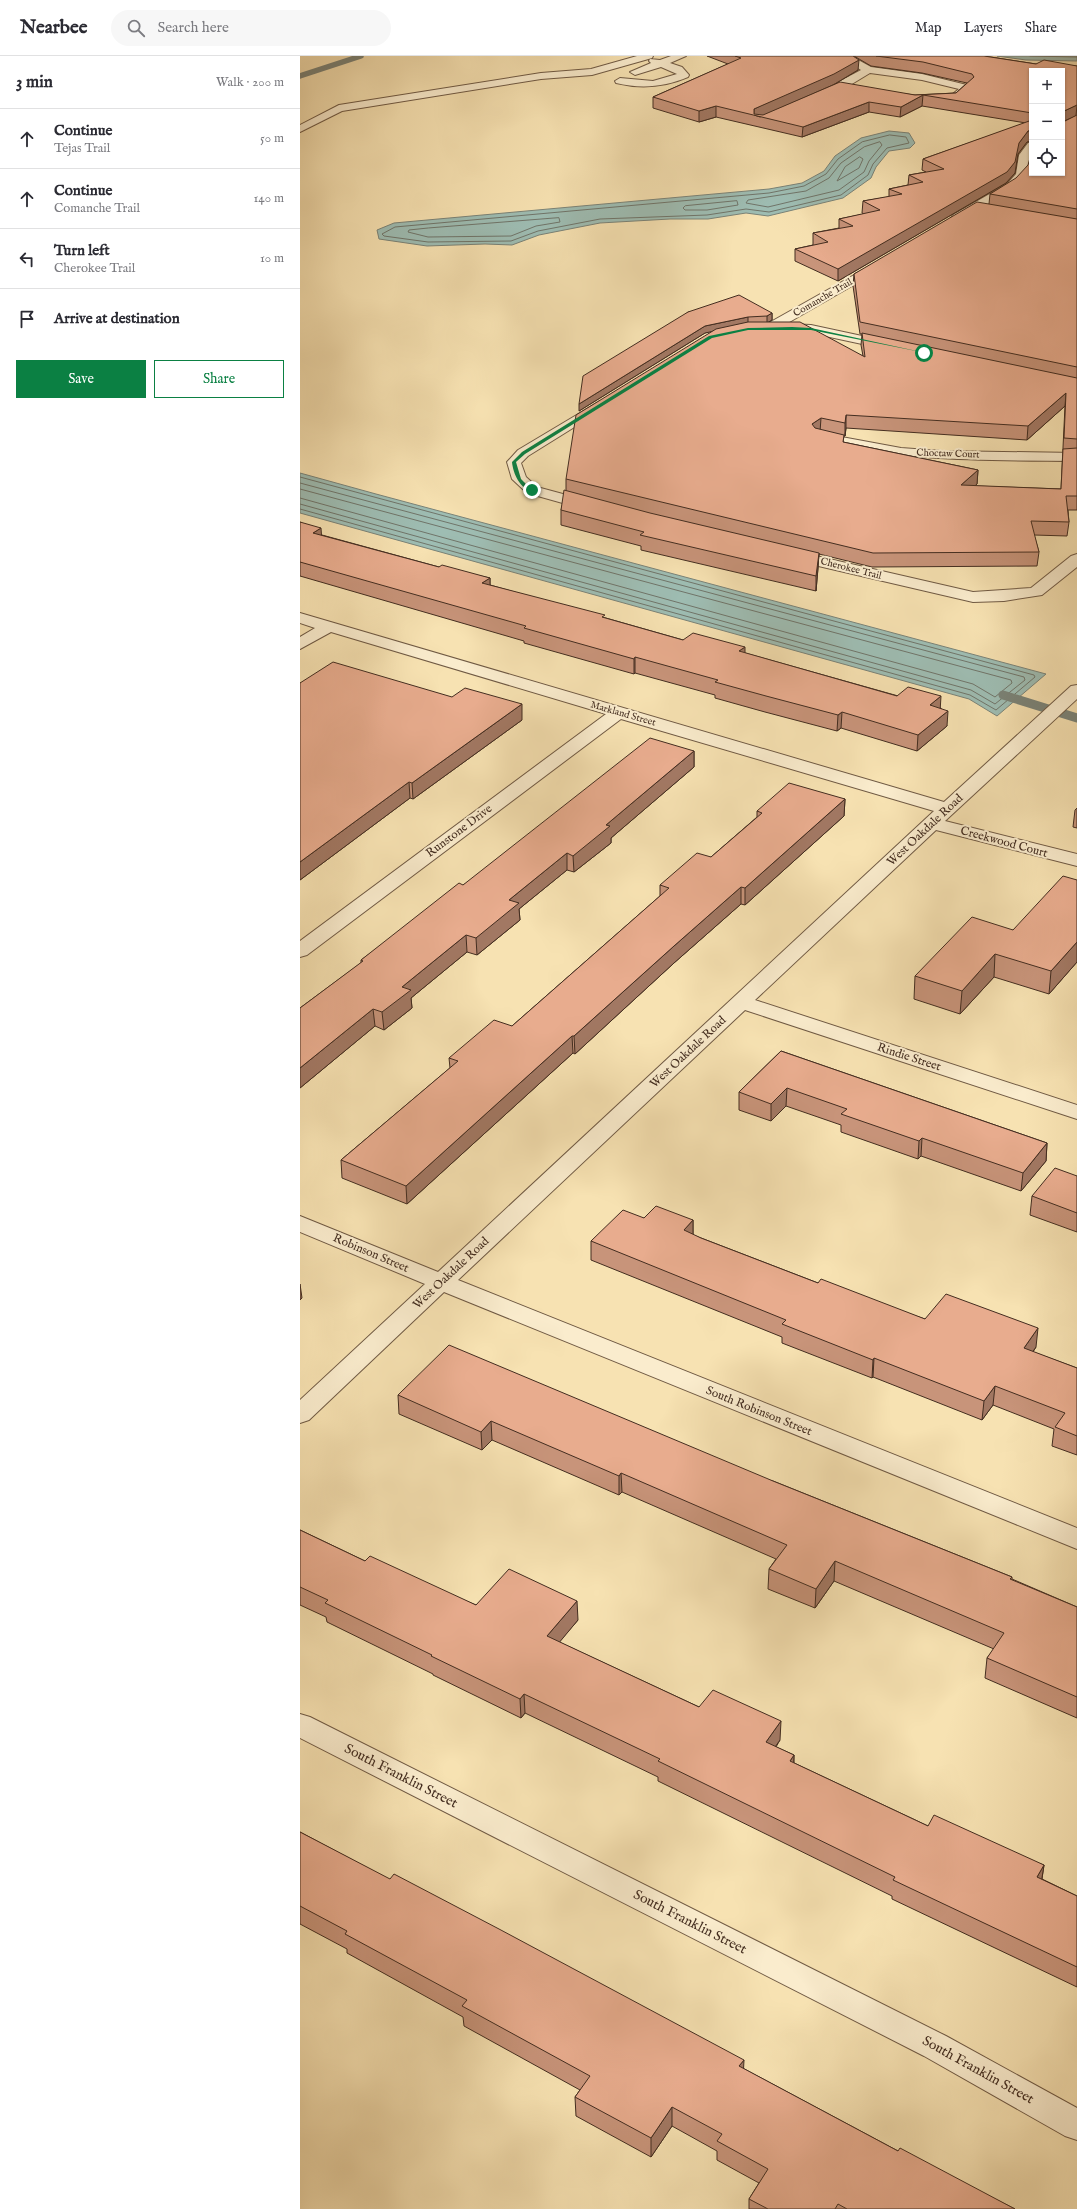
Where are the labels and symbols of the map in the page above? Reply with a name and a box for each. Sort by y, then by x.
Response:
street label: Comanche Trail [791,276,855,320]
route start [915,344,933,362]
street label: Choctaw Court [916,446,980,462]
route end [523,481,541,499]
street label: Cherokee Trail [819,555,883,583]
street label: Markland Street [589,698,658,730]
street label: West Oakdale Road [884,790,967,869]
street label: Runstone Drive [423,801,495,861]
street label: Creekwood Court [959,823,1049,861]
street label: West Oakdale Road [647,1012,730,1091]
street label: Rindie Street [875,1040,943,1074]
street label: Robinson Street [331,1230,411,1276]
street label: West Oakdale Road [410,1233,493,1312]
street label: South Robinson Street [704,1383,814,1439]
street label: South Franklin Street [341,1740,461,1812]
street label: South Franklin Street [630,1886,750,1958]
street label: South Franklin Street [919,2032,1037,2108]

